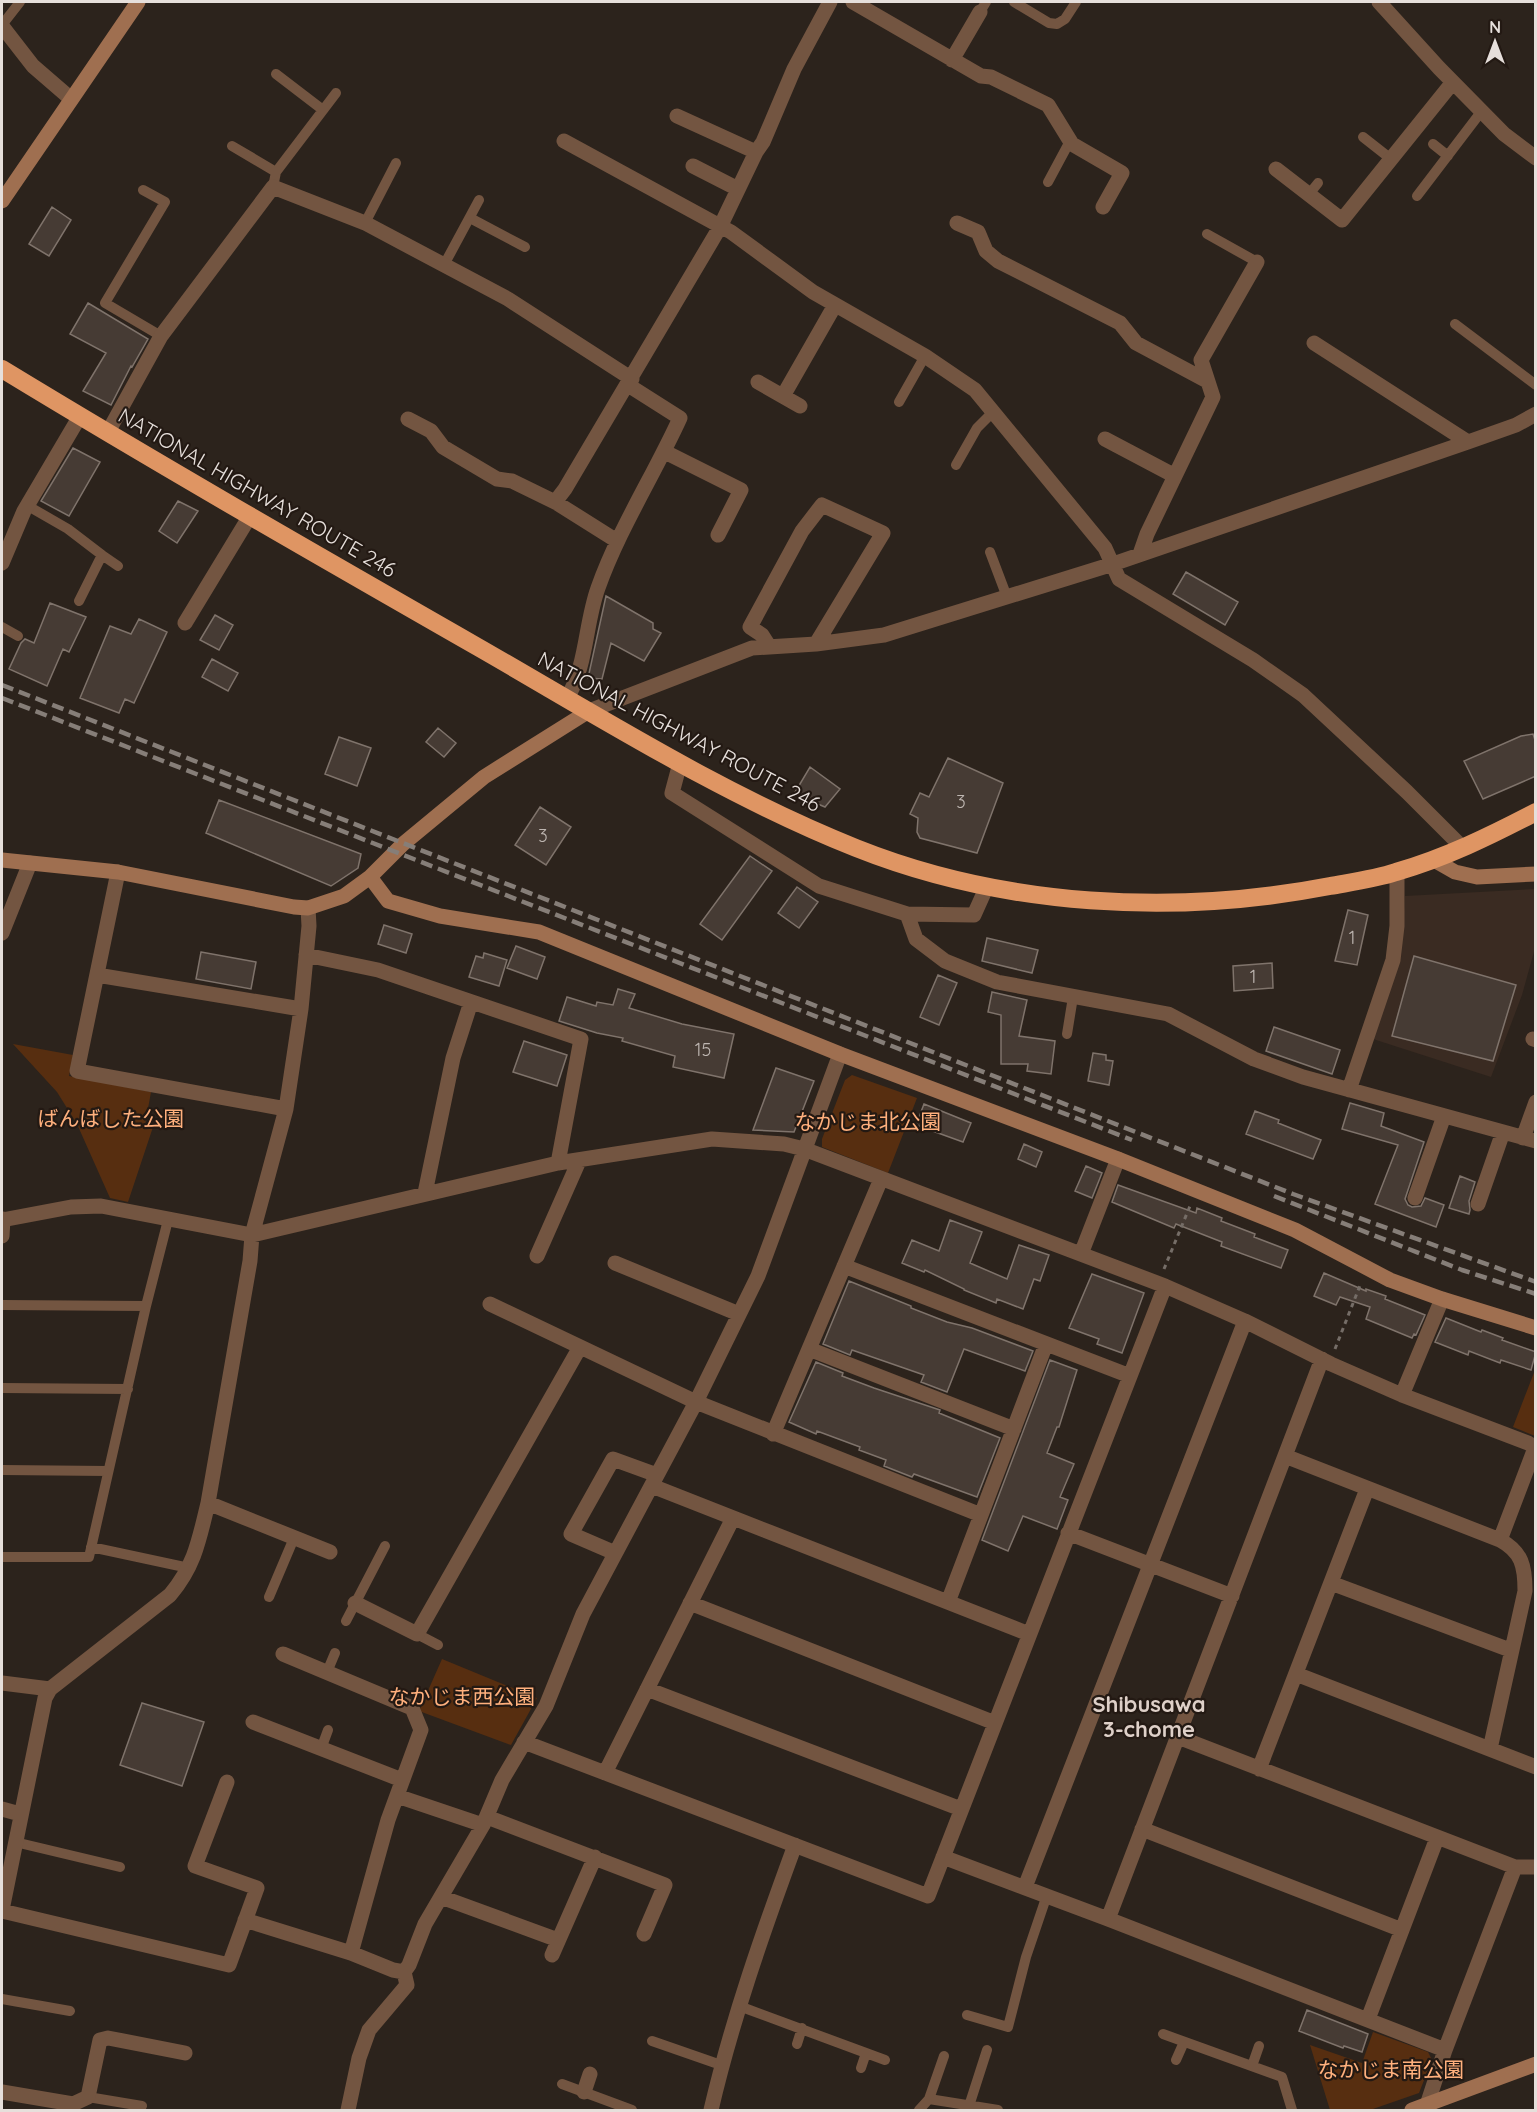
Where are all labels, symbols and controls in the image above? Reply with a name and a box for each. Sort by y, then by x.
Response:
north arrow [1465,12,1525,72]
text: N [1489,17,1501,37]
street label: NATIONAL HIGHWAY ROUTE 246 [114,402,401,583]
street label: NATIONAL HIGHWAY ROUTE 246 [534,645,825,817]
house number: 3 [956,790,966,813]
house number: 3 [538,824,548,847]
house number: 1 [1349,926,1355,949]
house number: 1 [1250,965,1256,988]
house number: 15 [695,1038,711,1061]
park label: ばんばした公園 [38,1105,185,1131]
park label: なかじま北公園 [795,1108,942,1134]
park label: なかじま西公園 [389,1683,536,1709]
district label: Shibusawa 3-chome [1092,1690,1206,1743]
park label: なかじま南公園 [1318,2056,1465,2082]

